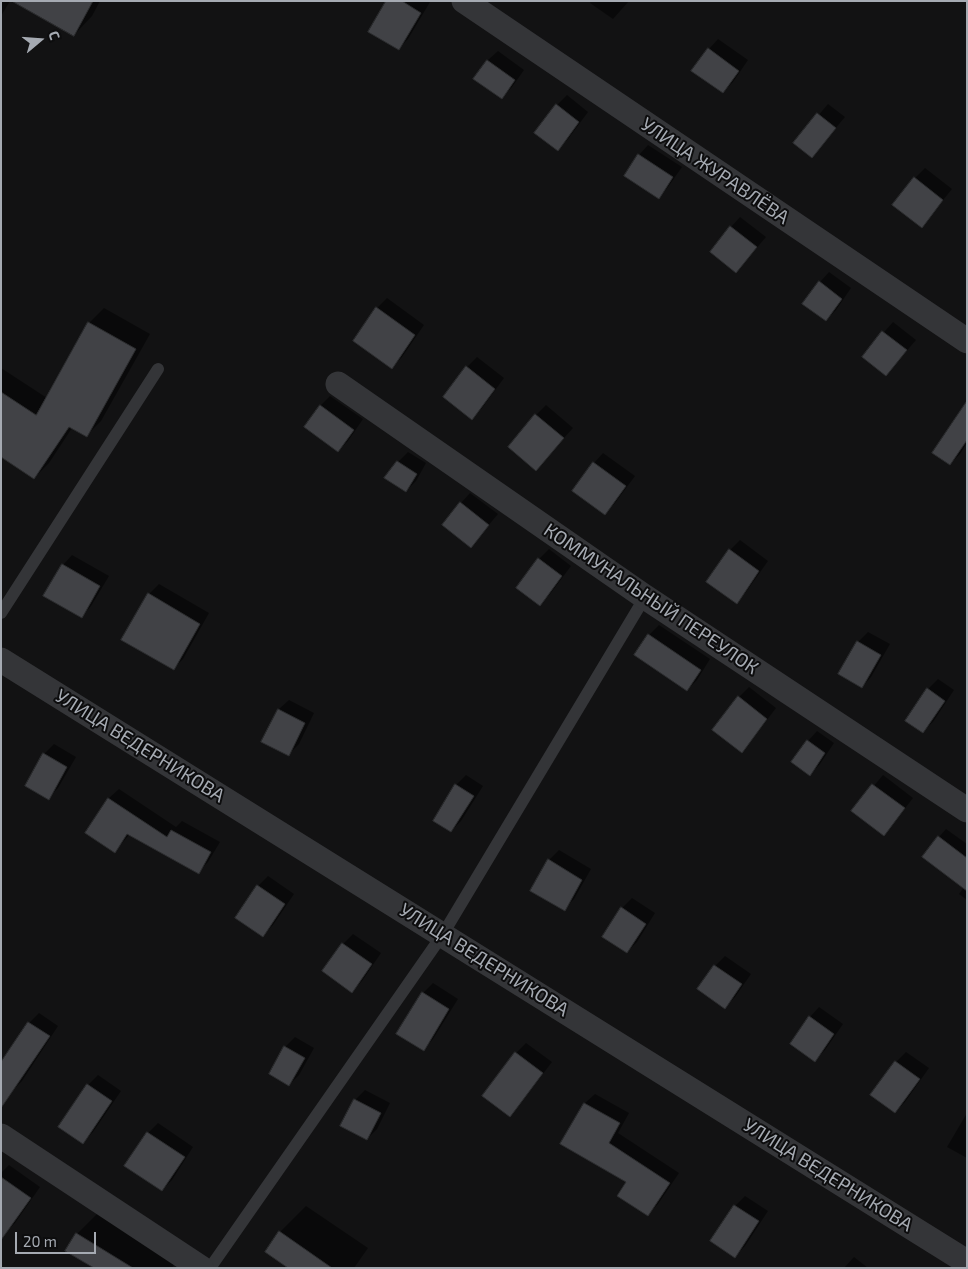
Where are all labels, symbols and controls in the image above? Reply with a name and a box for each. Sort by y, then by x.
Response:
north arrow [15,15,65,65]
text: С [45,29,64,42]
street label: УЛИЦА ЖУРАВЛЁВА [637,113,793,229]
street label: КОММУНАЛЬНЫЙ ПЕРЕУЛОК [539,519,763,679]
street label: УЛИЦА ВЕДЕРНИКОВА [51,685,229,807]
street label: УЛИЦА ВЕДЕРНИКОВА [395,899,573,1021]
street label: УЛИЦА ВЕДЕРНИКОВА [739,1114,917,1236]
scale bar [18,1222,99,1254]
text: 20 m [23,1232,57,1250]

